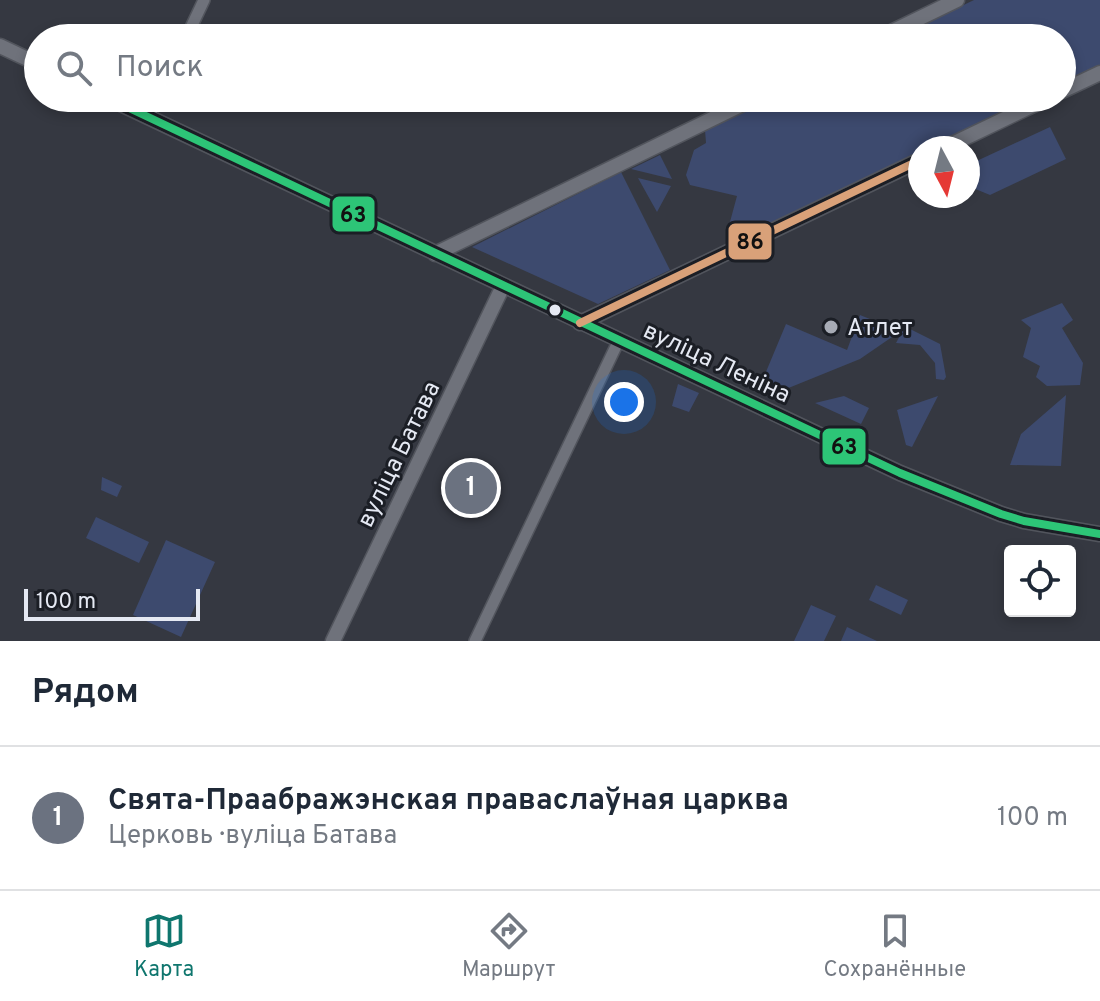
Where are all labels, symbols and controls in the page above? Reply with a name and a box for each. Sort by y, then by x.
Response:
search box [24,24,1076,112]
icon: search [52,46,96,90]
text: Поиск [116,50,204,87]
north arrow [908,136,980,208]
line badge: 63 [331,195,376,233]
text: 63 [340,203,366,230]
line badge: 86 [727,222,773,261]
text: 86 [736,230,764,257]
unlabelled marker [547,302,563,318]
place label: Атлет [847,314,913,344]
street label: вуліца Леніна [638,317,794,411]
marker: Атлет [822,318,840,336]
street label: вуліца Батава [352,377,448,533]
your location [604,382,644,422]
line badge: 63 [821,427,867,466]
text: 63 [831,435,857,462]
pin: 1 [445,458,497,518]
map controls [1004,545,1076,617]
button: locate [1004,545,1076,617]
scale bar [24,585,200,621]
text: 100 m [36,589,96,616]
text: Рядом [32,672,139,715]
text: Свята-Праабражэнская праваслаўная царква [108,783,789,820]
text: 1 [53,802,63,835]
text: 100 m [997,802,1068,835]
text: Церковь · вуліца Батава [108,820,397,853]
tab: Карта [134,909,194,984]
tab: Маршрут [462,909,556,984]
tab: Сохранённые [823,909,966,984]

